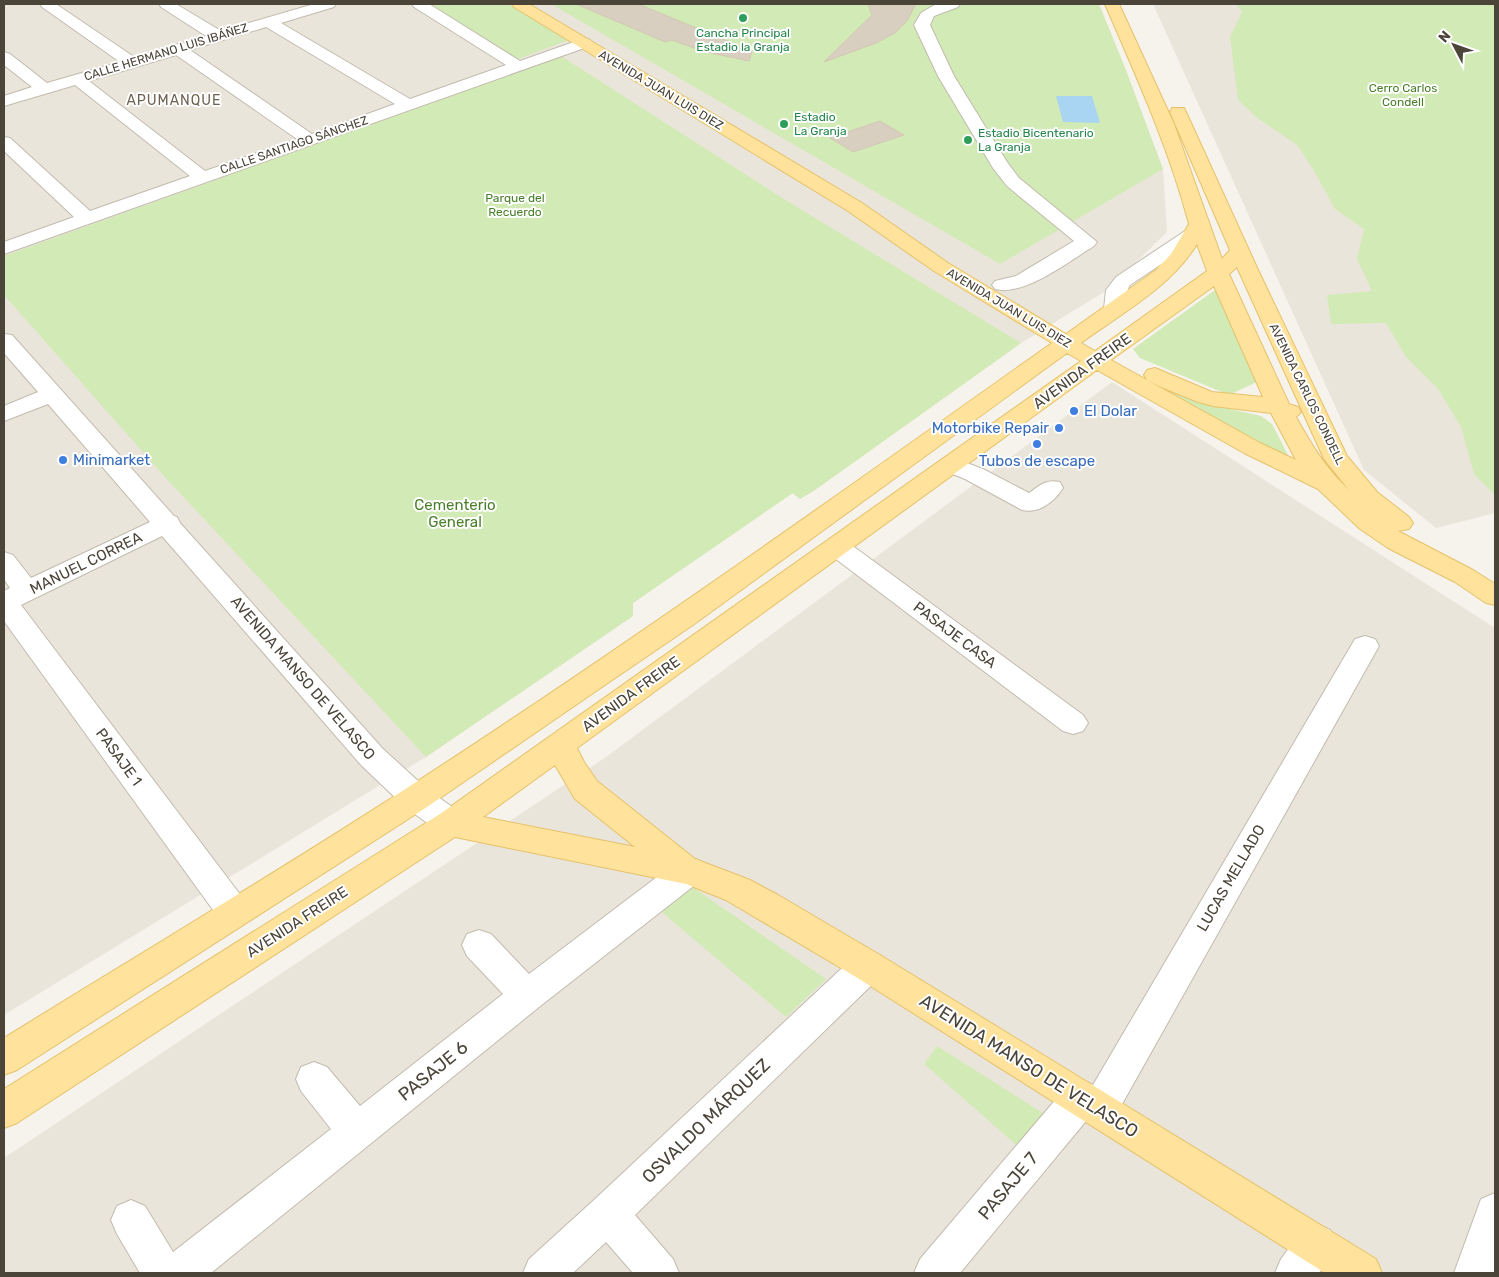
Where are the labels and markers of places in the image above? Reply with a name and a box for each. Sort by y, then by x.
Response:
marker: Cancha Principal Estadio la Granja [737,12,749,24]
place label: Cancha Principal Estadio la Granja [696,26,790,54]
place label: Estadio La Granja [794,110,847,138]
marker: Estadio La Granja [778,118,790,130]
place label: Estadio Bicentenario La Granja [978,126,1094,154]
marker: Estadio Bicentenario La Granja [962,134,974,146]
place label: El Dolar [1084,402,1137,420]
marker: El Dolar [1068,405,1080,417]
place label: Motorbike Repair [932,419,1049,437]
marker: Motorbike Repair [1053,422,1065,434]
marker: Tubos de escape [1031,438,1043,450]
place label: Minimarket [73,451,150,469]
place label: Tubos de escape [979,452,1095,470]
marker: Minimarket [57,454,69,466]

